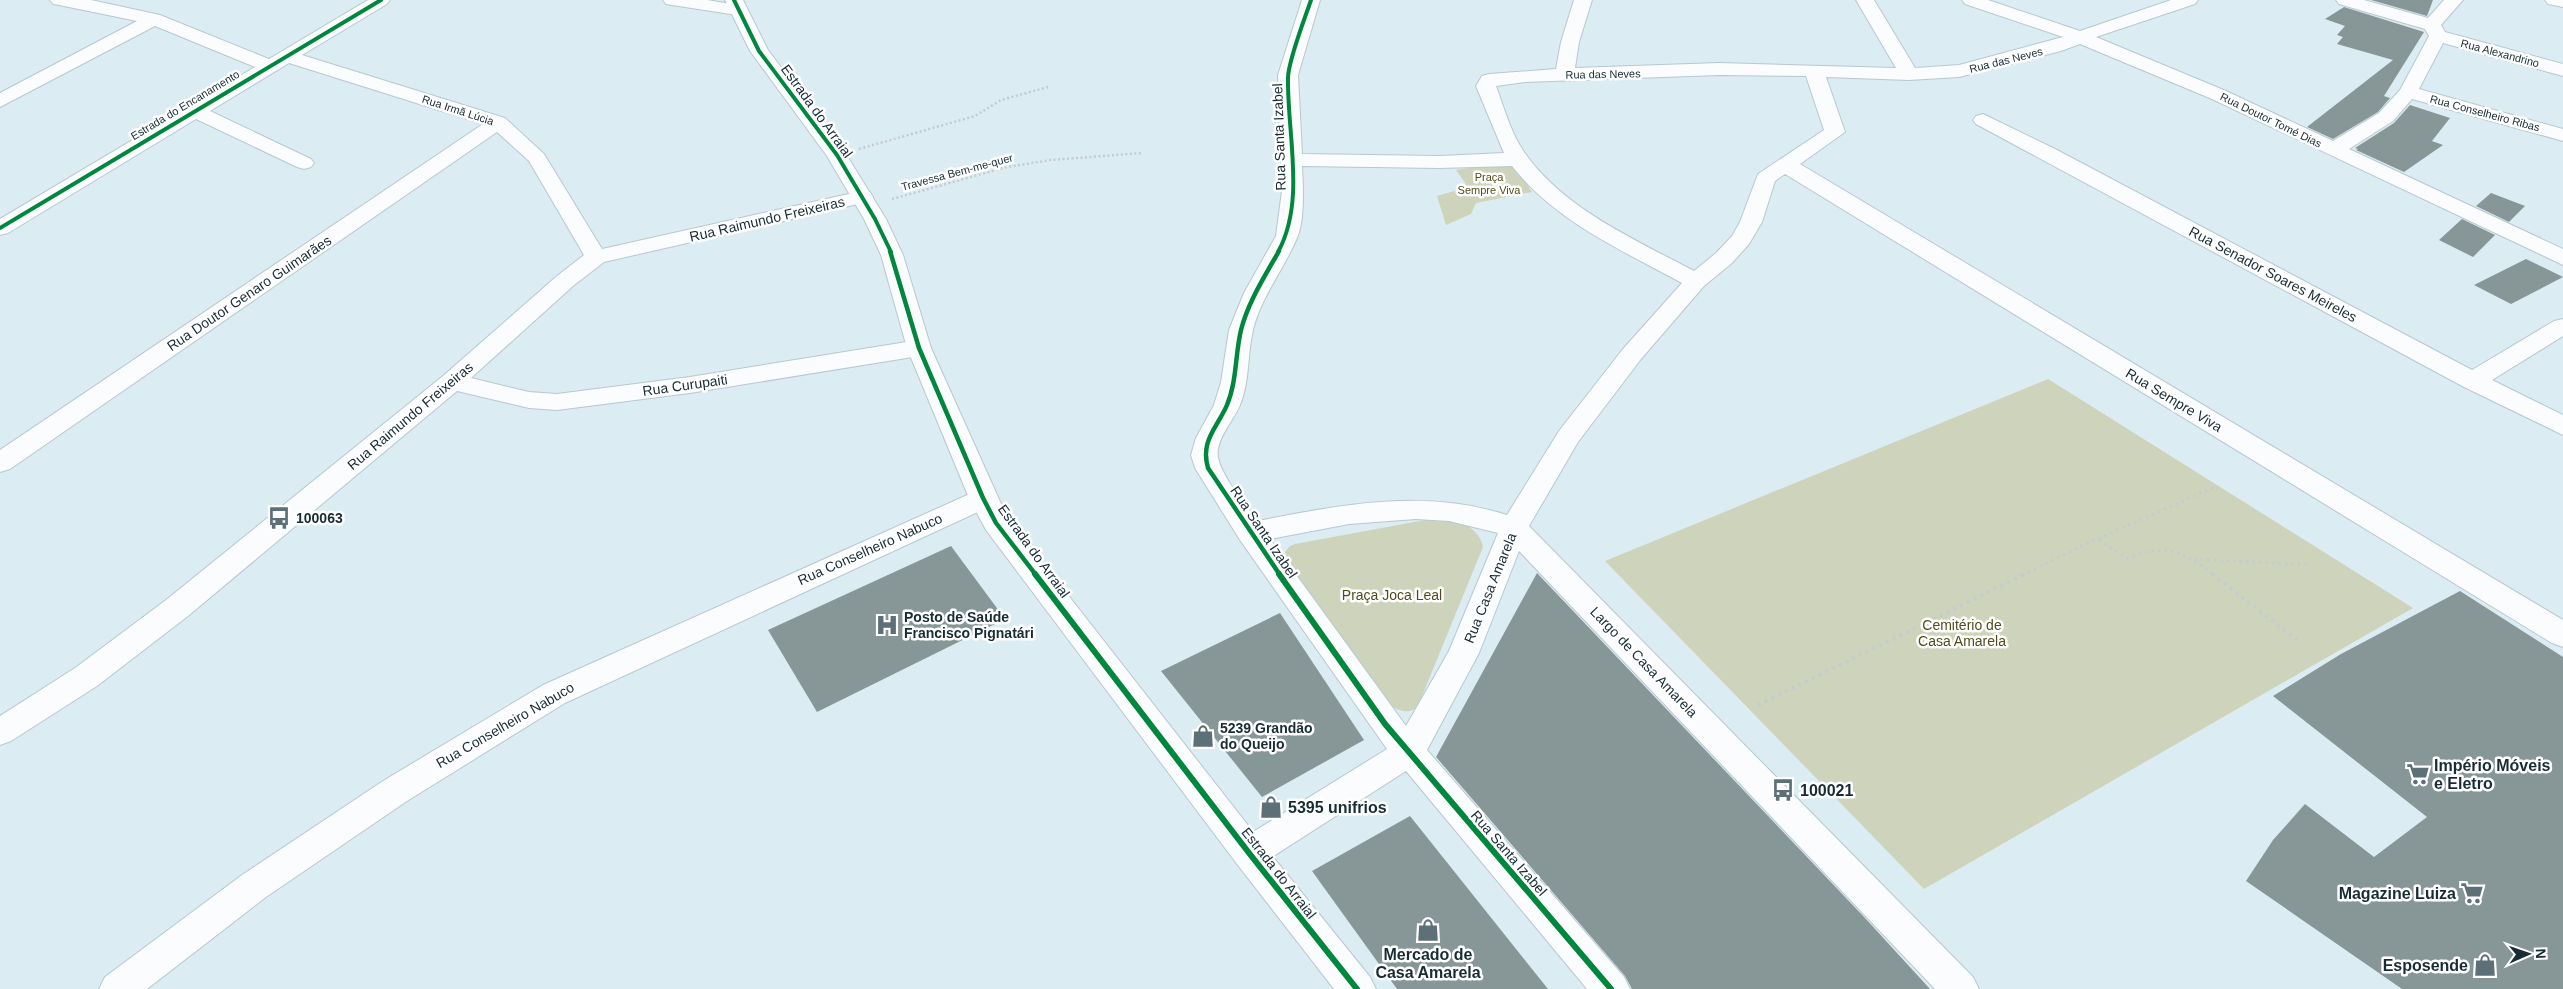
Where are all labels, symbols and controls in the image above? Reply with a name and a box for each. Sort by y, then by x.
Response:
street label: Rua Alexandrino [2459,37,2541,69]
street label: Rua das Neves [1968,45,2044,75]
street label: Estrada do Arraial [778,61,856,161]
street label: Rua das Neves [1565,67,1641,81]
street label: Estrada do Encanamento [129,68,241,142]
street label: Rua Santa Izabel [1269,83,1289,191]
street label: Rua Doutor Tomé Dias [2218,90,2324,150]
street label: Rua Irmã Lúcia [421,93,496,128]
street label: Rua Conselheiro Ribas [2429,93,2542,134]
street label: Travessa Bem-me-quer [900,151,1014,193]
park label: Praça Sempre Viva [1458,171,1521,196]
street label: Rua Raimundo Freixeiras [688,193,846,245]
street label: Rua Senador Soares Meireles [2186,223,2360,325]
street label: Rua Doutor Genaro Guimarães [164,232,334,354]
street label: Rua Raimundo Freixeiras [344,359,476,473]
street label: Rua Sempre Viva [2123,365,2225,435]
street label: Rua Curupaiti [641,371,729,399]
street label: Rua Santa Izabel [1227,483,1301,581]
street label: Estrada do Arraial [995,501,1073,601]
bus stop icon: 100063 [266,505,292,531]
place label: 100063 [296,510,343,526]
street label: Rua Conselheiro Nabuco [795,510,945,588]
street label: Rua Casa Amarela [1461,530,1520,645]
park label: Praça Joca Leal [1342,587,1442,603]
street label: Largo de Casa Amarela [1587,604,1701,721]
place label: Posto de Saúde Francisco Pignatári [904,609,1034,641]
hospital icon: Posto de Saúde Francisco Pignatári [874,612,900,638]
park label: Cemitério de Casa Amarela [1918,617,2006,649]
street label: Rua Conselheiro Nabuco [433,679,577,771]
place label: 5239 Grandão do Queijo [1220,720,1313,752]
shop icon: 5239 Grandão do Queijo [1190,723,1216,749]
place label: Império Móveis e Eletro [2434,757,2551,792]
supermarket icon: Império Móveis e Eletro [2405,761,2431,787]
bus stop icon: 100021 [1770,777,1796,803]
place label: 100021 [1800,782,1853,799]
shop icon: 5395 unifrios [1258,794,1284,820]
place label: 5395 unifrios [1288,799,1387,816]
street label: Rua Santa Izabel [1468,807,1550,899]
street label: Estrada do Arraial [1238,824,1320,922]
supermarket icon: Magazine Luiza [2459,880,2485,906]
place label: Magazine Luiza [2339,885,2456,902]
shop icon: Mercado de Casa Amarela [1415,917,1441,943]
north arrow [2503,929,2553,979]
place label: Mercado de Casa Amarela [1375,946,1481,981]
text: N [2533,948,2549,959]
shop icon: Esposende [2472,952,2498,978]
place label: Esposende [2383,957,2468,974]

